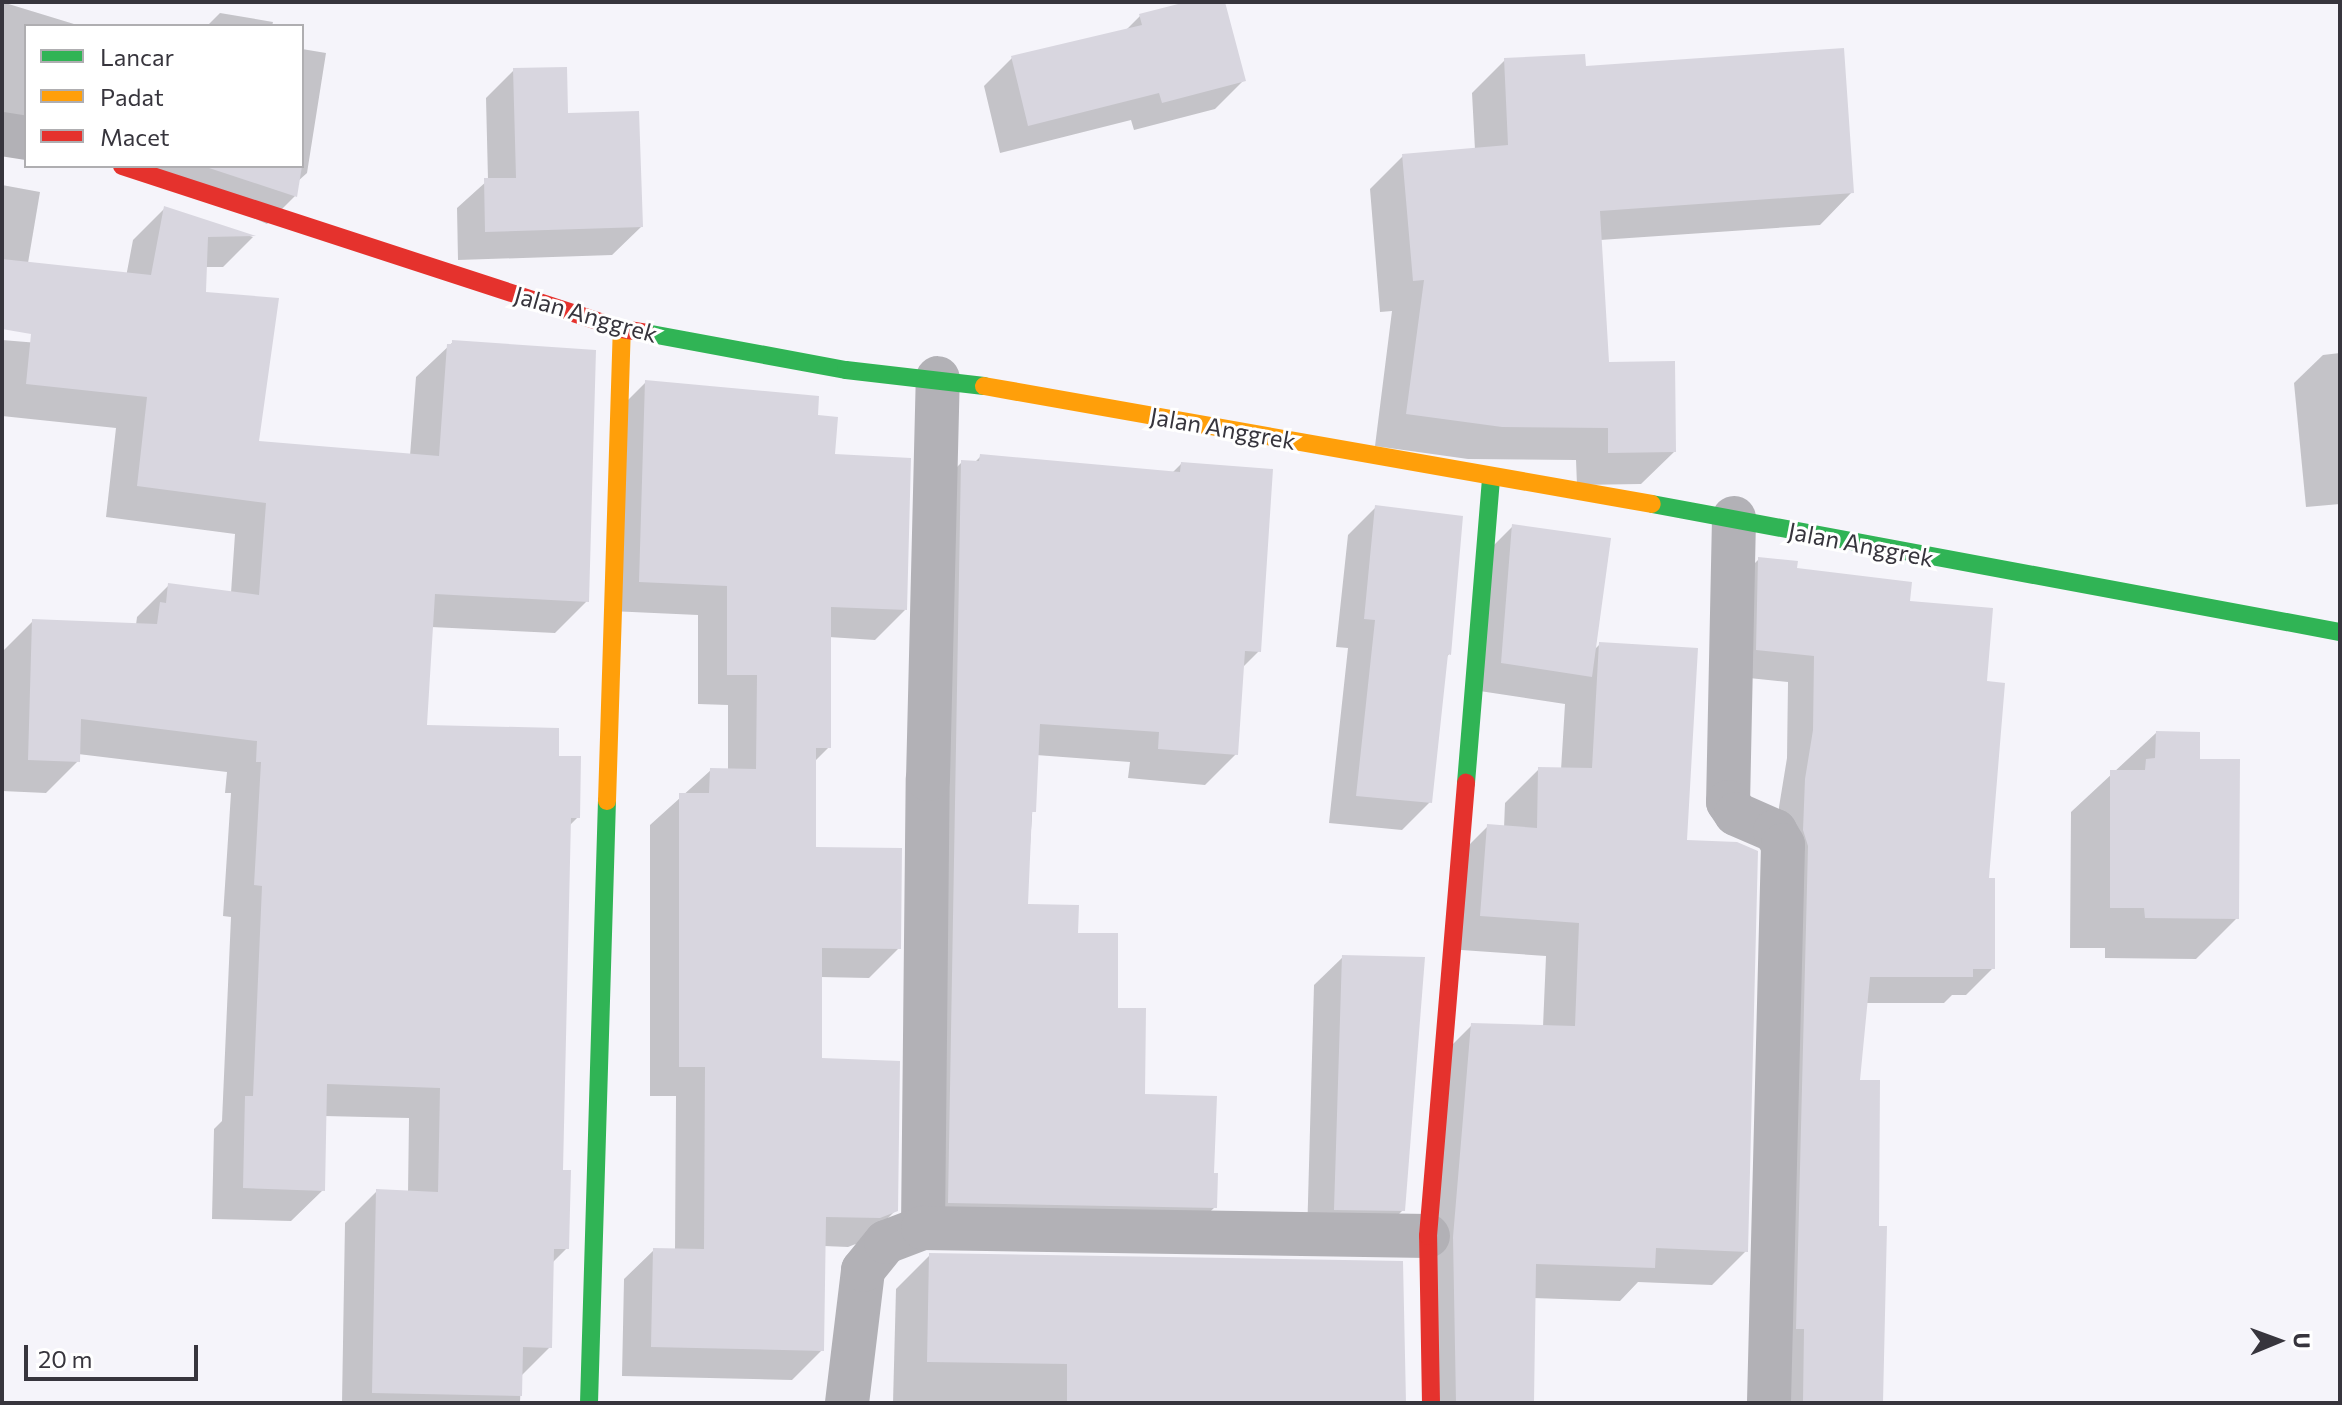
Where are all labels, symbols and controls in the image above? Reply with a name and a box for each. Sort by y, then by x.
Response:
legend [24,24,304,168]
text: Lancar [100,42,174,71]
text: Padat [100,82,164,111]
text: Macet [100,122,170,151]
street label: Jalan Anggrek [511,280,661,348]
street label: Jalan Anggrek [1148,401,1298,455]
street label: Jalan Anggrek [1786,516,1936,572]
north arrow [2238,1301,2318,1381]
scale bar [28,1329,202,1379]
text: U [2289,1332,2316,1349]
text: 20 m [38,1344,92,1373]

